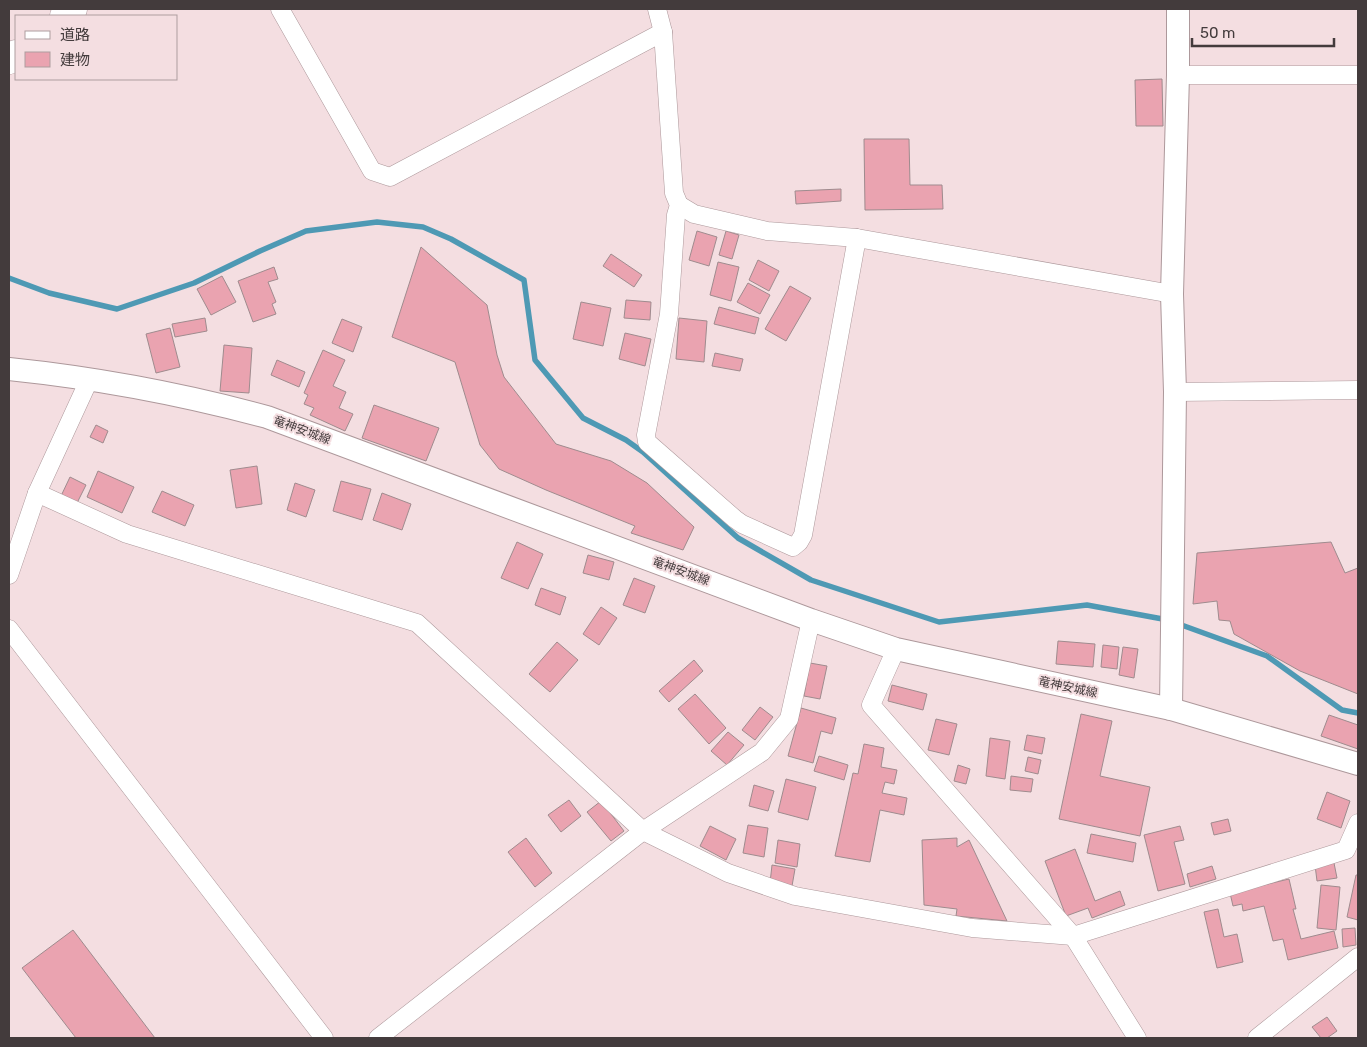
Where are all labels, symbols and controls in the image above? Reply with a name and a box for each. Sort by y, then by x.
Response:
legend [15,15,178,80]
scale bar [1192,15,1334,47]
text: 50 m [1200,24,1235,42]
text: 道路 [60,26,90,44]
text: 建物 [60,51,90,69]
street label: 竜神安城線 [271,413,333,447]
street label: 竜神安城線 [650,554,712,588]
street label: 竜神安城線 [1037,674,1099,700]

